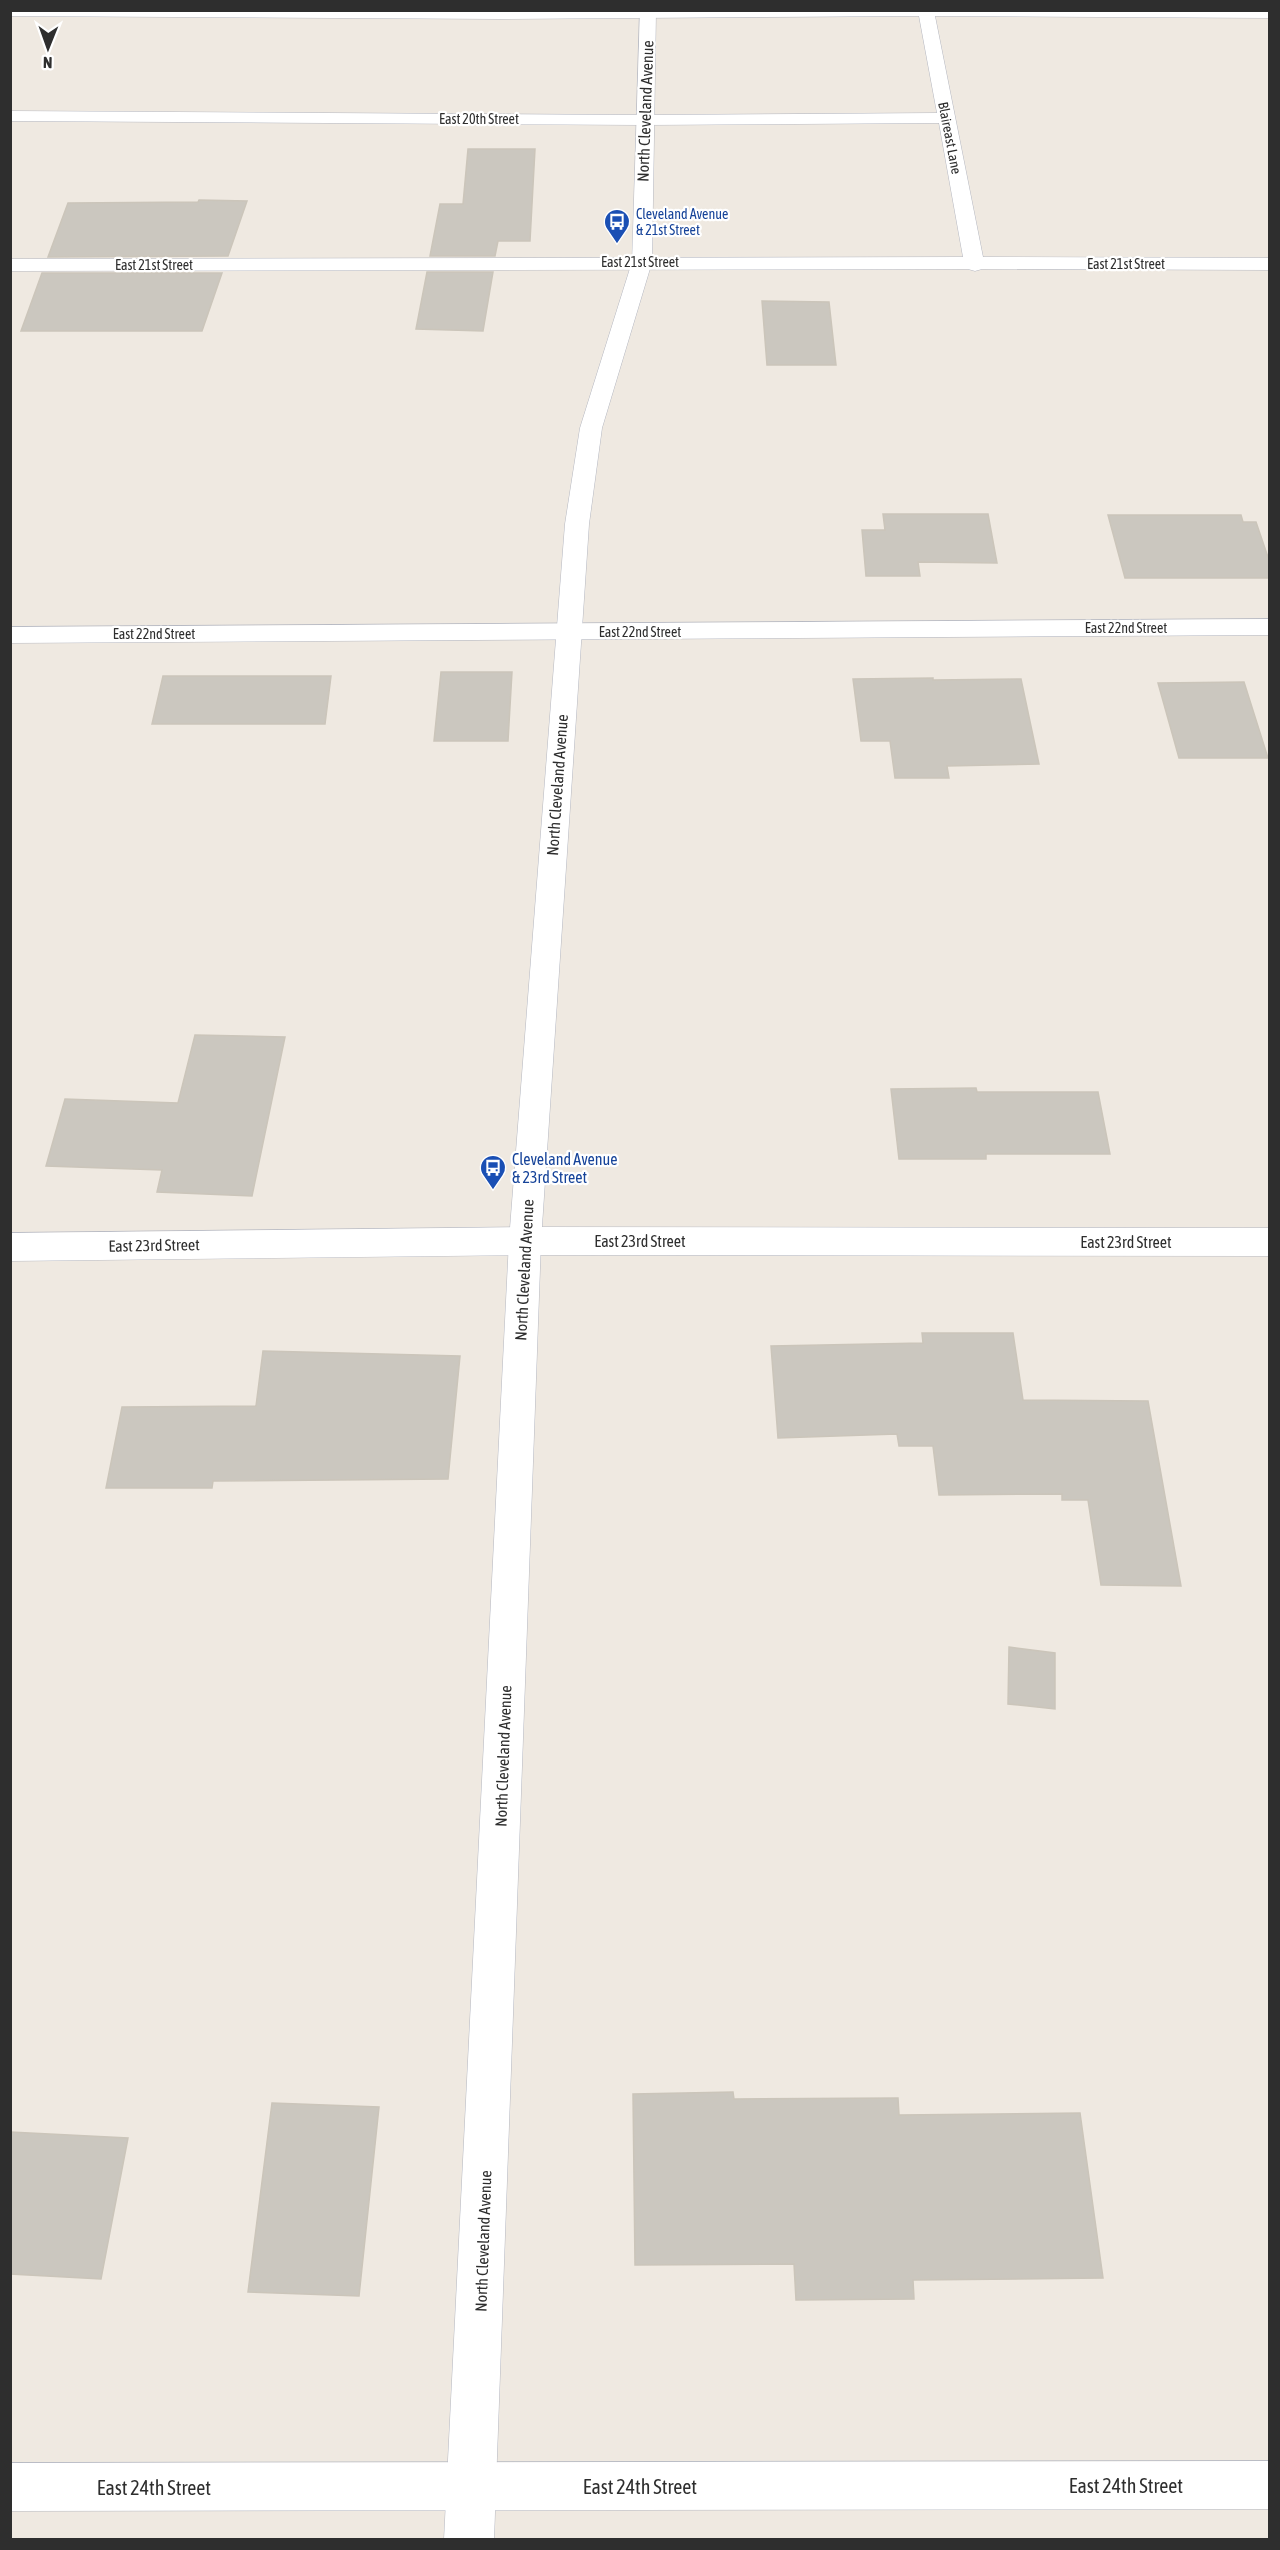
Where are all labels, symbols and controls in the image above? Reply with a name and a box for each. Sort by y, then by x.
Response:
north arrow [18,18,78,78]
street label: North Cleveland Avenue [634,40,656,182]
text: N [43,54,53,72]
street label: Blaireast Lane [935,101,965,175]
street label: East 20th Street [439,111,519,127]
place label: Cleveland Avenue & 21st Street [636,206,728,238]
bus stop icon: Cleveland Avenue & 21st Street [602,207,632,245]
street label: East 21st Street [601,254,679,270]
street label: East 21st Street [1087,256,1165,272]
street label: East 21st Street [115,257,193,273]
street label: East 22nd Street [1085,620,1167,636]
street label: East 22nd Street [599,624,681,640]
street label: East 22nd Street [113,626,195,642]
street label: North Cleveland Avenue [543,714,571,856]
place label: Cleveland Avenue & 23rd Street [512,1150,618,1186]
bus stop icon: Cleveland Avenue & 23rd Street [478,1153,508,1191]
street label: North Cleveland Avenue [511,1199,537,1341]
street label: East 23rd Street [594,1232,686,1250]
street label: East 23rd Street [1080,1233,1172,1251]
street label: East 23rd Street [108,1235,200,1255]
street label: North Cleveland Avenue [492,1685,514,1827]
street label: North Cleveland Avenue [472,2170,494,2312]
street label: East 24th Street [1069,2474,1183,2497]
street label: East 24th Street [583,2475,697,2498]
street label: East 24th Street [97,2476,211,2499]

